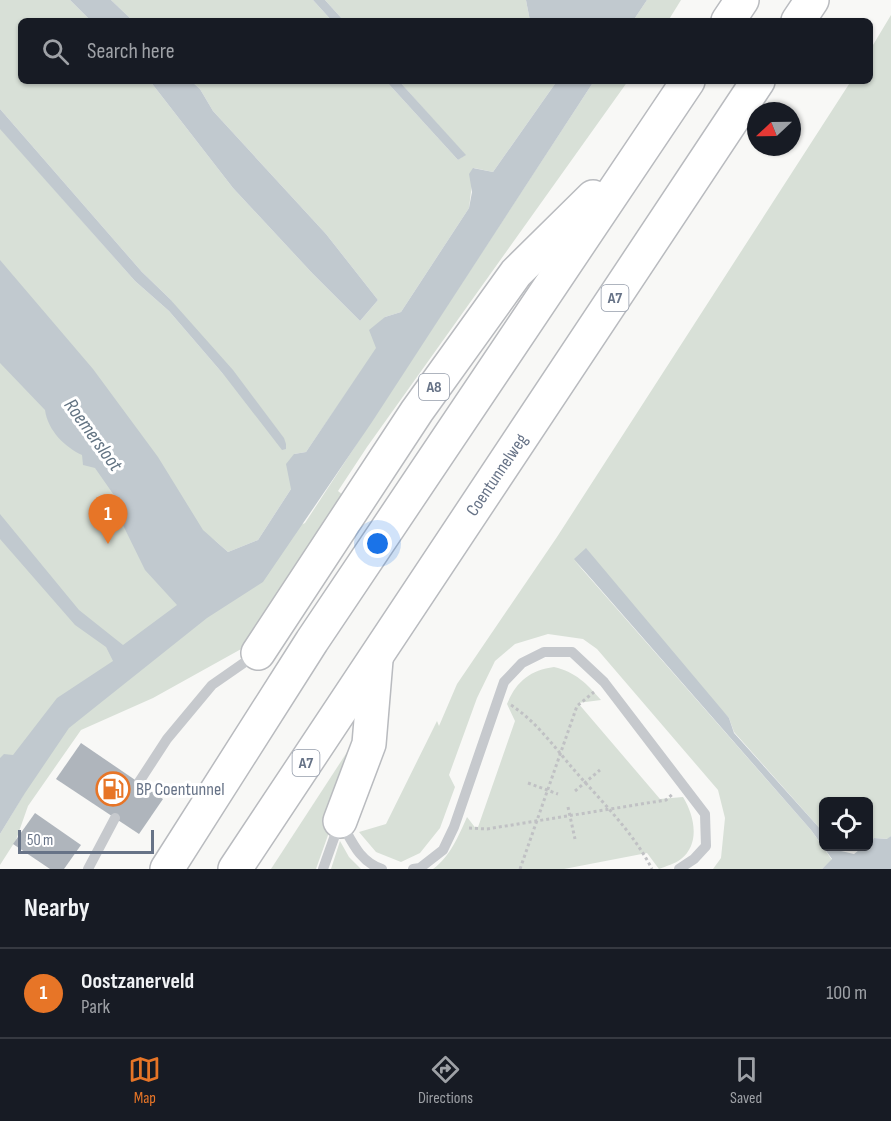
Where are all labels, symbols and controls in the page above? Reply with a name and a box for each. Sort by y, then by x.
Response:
search box [18,18,873,84]
icon: search [39,35,72,68]
text: Search here [87,38,174,65]
north arrow [747,102,801,156]
road number: A7 [602,285,628,311]
road number: A8 [419,374,449,400]
water label: Roemersloot [59,394,128,477]
street label: Coentunnelweg [462,430,532,520]
pin: 1 [88,494,128,544]
your location [363,529,392,558]
road number: A7 [292,750,320,776]
fuel station icon: BP Coentunnel [95,771,131,807]
place label: BP Coentunnel [136,779,225,800]
map controls [819,797,873,851]
button: locate [819,797,873,851]
scale bar [18,827,154,854]
text: 50 m [27,831,53,850]
text: Nearby [24,893,90,924]
text: Oostzanerveld [81,968,194,995]
text: 1 [40,981,47,1005]
text: 100 m [826,981,867,1005]
text: Park [81,995,110,1019]
tab: Map [128,1053,161,1108]
tab: Directions [418,1053,473,1108]
tab: Saved [730,1053,763,1108]

